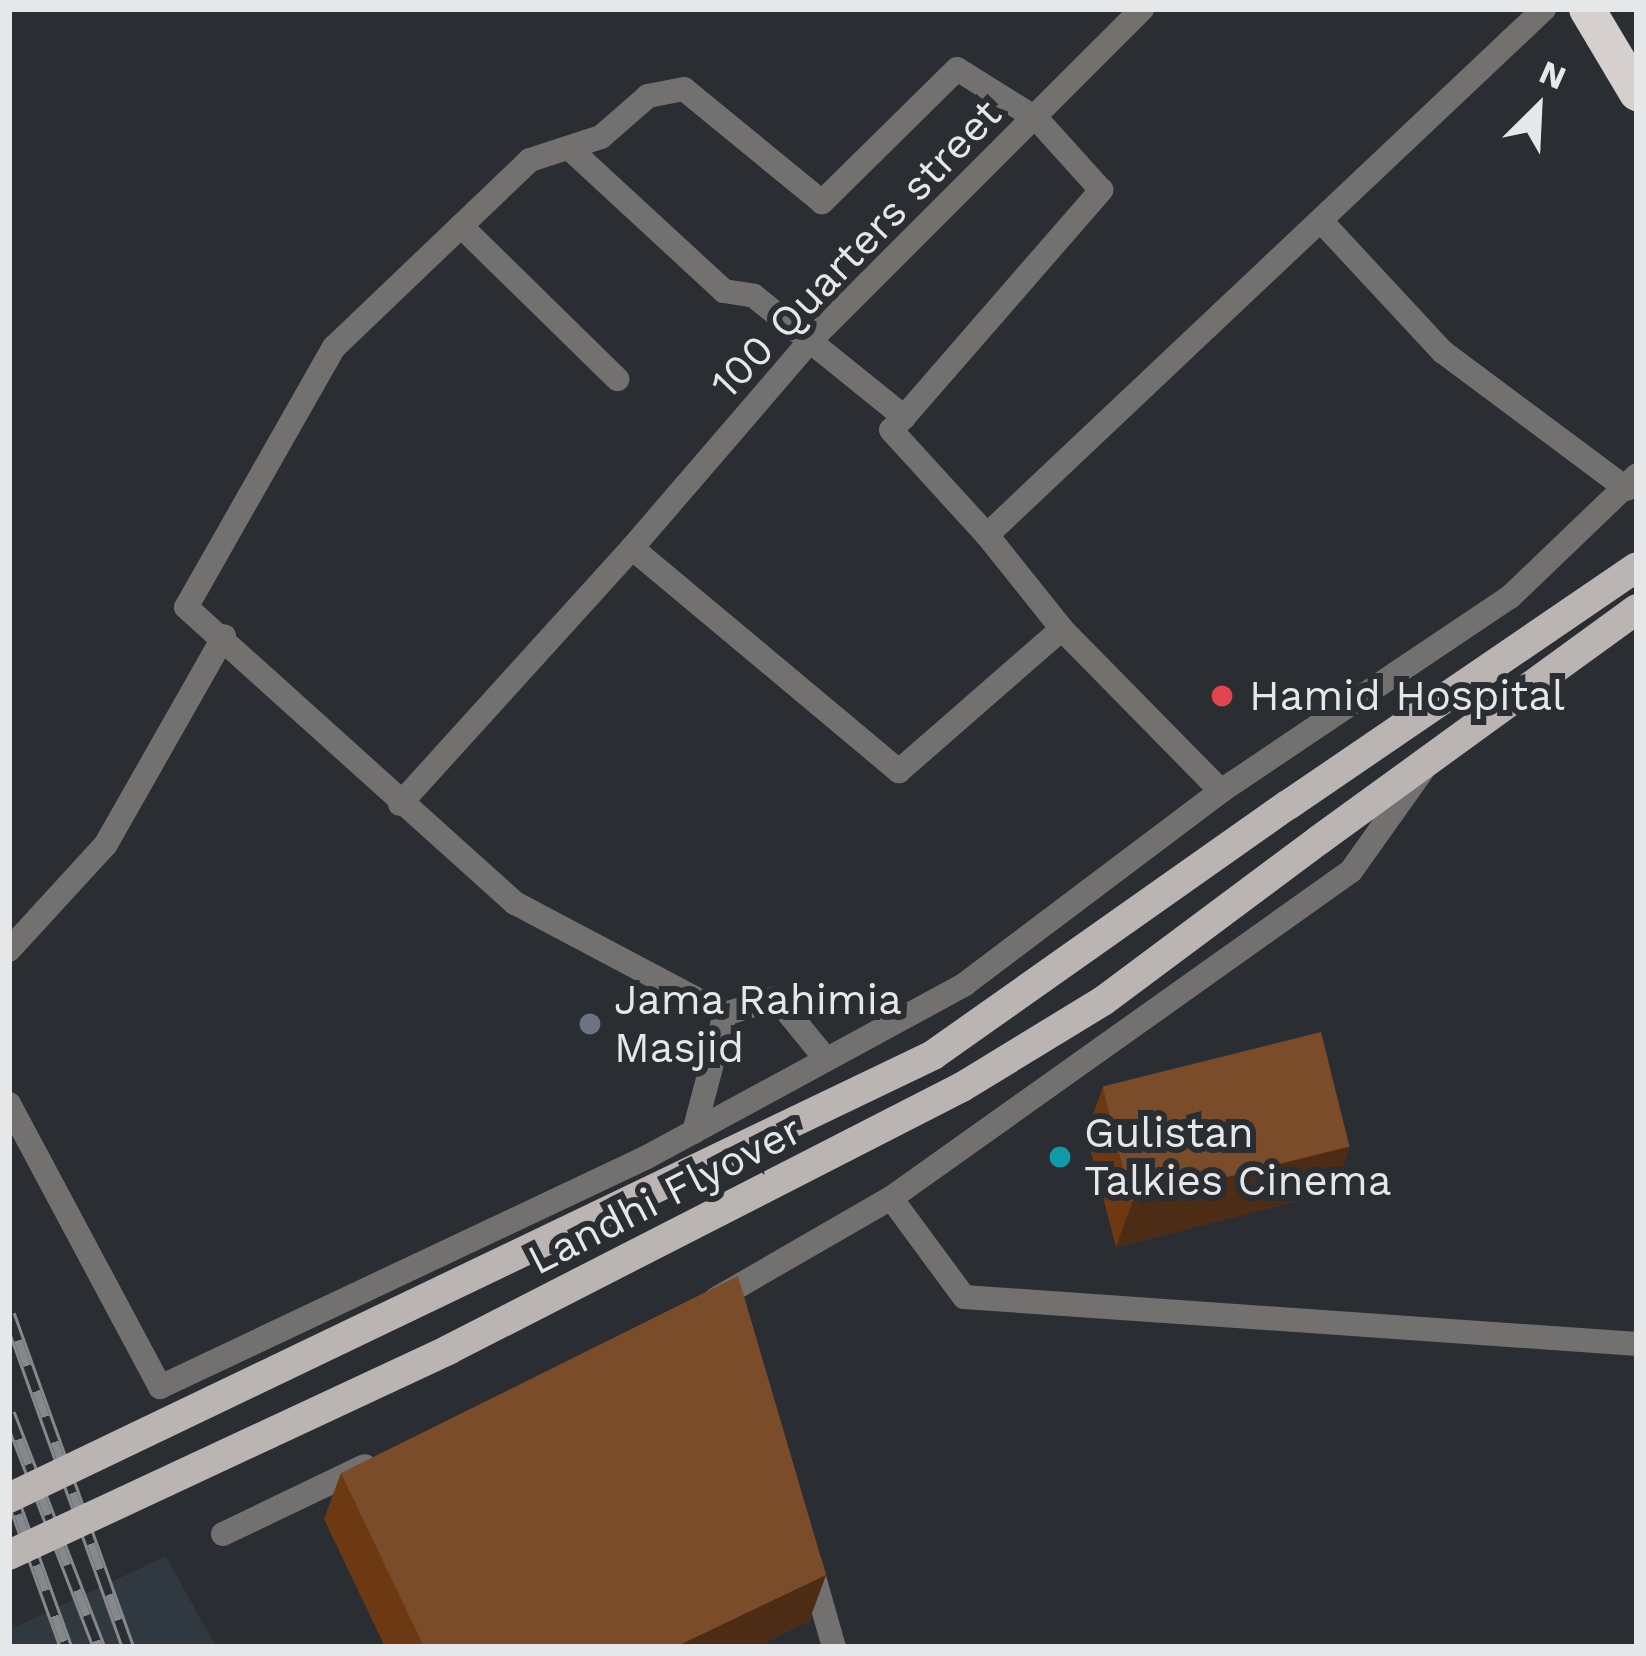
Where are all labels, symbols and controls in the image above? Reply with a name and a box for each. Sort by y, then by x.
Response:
north arrow [1478,48,1598,168]
text: N [1534,52,1572,97]
street label: 100 Quarters street [700,89,1012,409]
place label: Hamid Hospital [1249,671,1565,721]
marker: Hamid Hospital [1206,680,1238,712]
place label: Jama Rahimia Masjid [614,975,903,1074]
marker: Jama Rahimia Masjid [577,1011,603,1037]
street label: Landhi Flyover [520,1104,810,1286]
place label: Gulistan Talkies Cinema [1084,1108,1391,1206]
marker: Gulistan Talkies Cinema [1047,1144,1073,1170]

